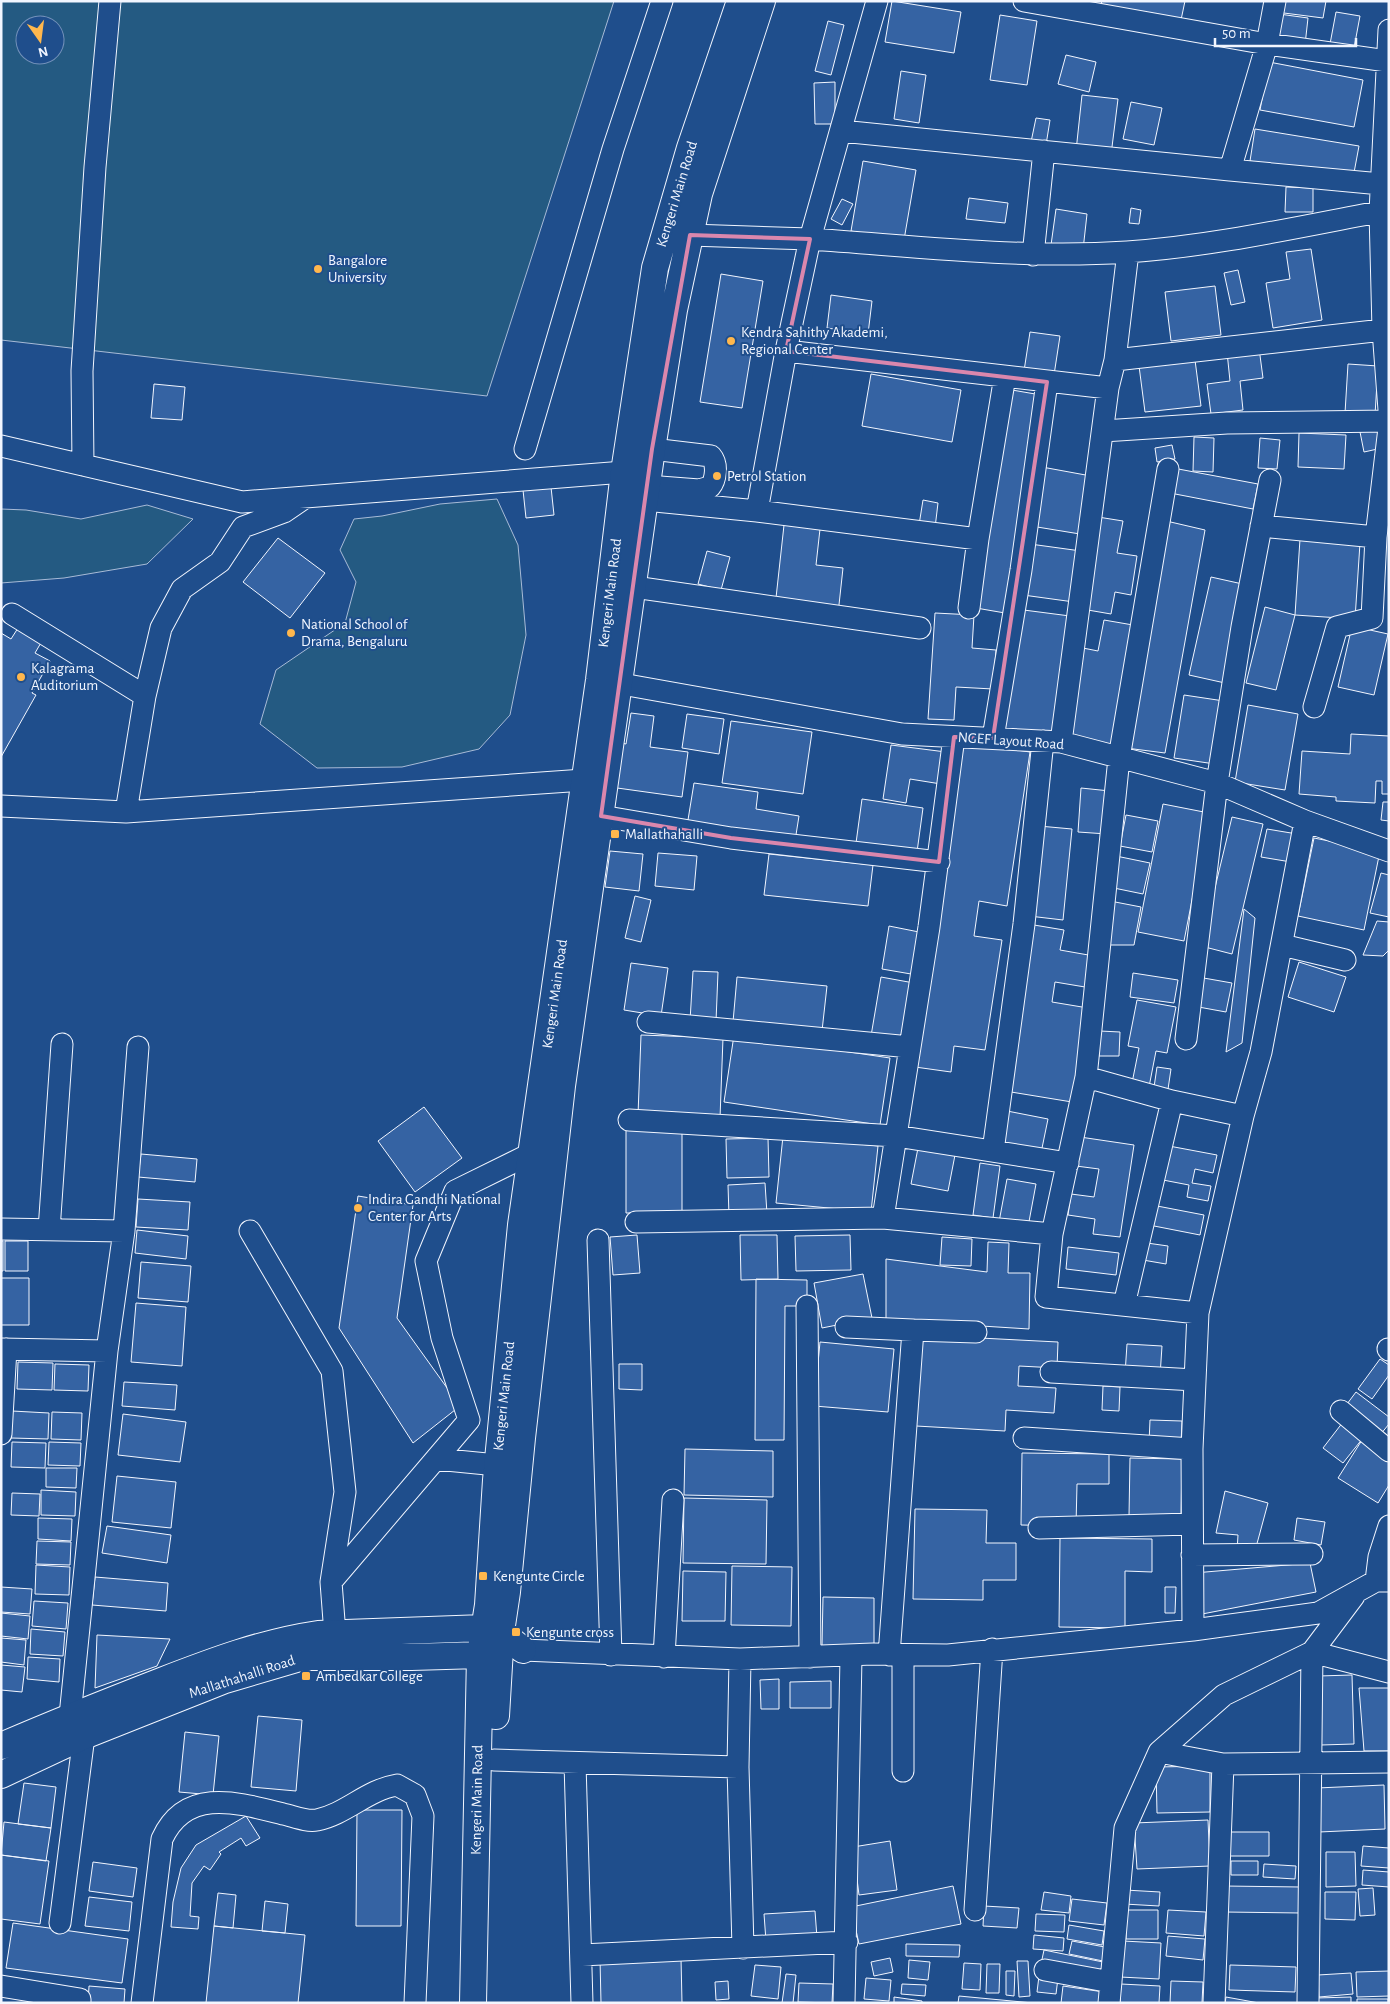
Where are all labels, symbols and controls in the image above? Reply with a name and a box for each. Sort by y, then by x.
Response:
north arrow [15,15,65,65]
scale bar [1215,15,1356,47]
text: 50 m [1222,26,1251,41]
text: N [36,44,49,60]
street label: Kengeri Main Road [654,139,700,249]
place label: Bangalore University [328,253,387,285]
marker: Bangalore University [312,263,324,275]
place label: Kendra Sahithy Akademi, Regional Center [741,325,888,357]
marker: Kendra Sahithy Akademi, Regional Center [725,335,737,347]
place label: Petrol Station [727,469,806,484]
marker: Petrol Station [711,470,723,482]
street label: Kengeri Main Road [596,537,624,648]
place label: National School of Drama, Bengaluru [301,617,409,649]
marker: National School of Drama, Bengaluru [285,627,297,639]
place label: Kalagrama Auditorium [31,661,98,693]
marker: Kalagrama Auditorium [15,671,27,683]
street label: NGEF Layout Road [957,730,1065,752]
place label: Mallathahalli [625,827,703,842]
marker: Mallathahalli [609,828,621,840]
street label: Kengeri Main Road [540,938,570,1050]
place label: Indira Gandhi National Center for Arts [368,1192,501,1224]
marker: Indira Gandhi National Center for Arts [352,1202,364,1214]
street label: Kengeri Main Road [491,1340,517,1451]
place label: Kengunte Circle [493,1569,585,1584]
marker: Kengunte Circle [477,1570,489,1582]
place label: Kengunte cross [526,1625,614,1640]
marker: Kengunte cross [510,1626,522,1638]
street label: Mallathahalli Road [187,1653,297,1701]
place label: Ambedkar College [316,1669,423,1684]
marker: Ambedkar College [300,1670,312,1682]
street label: Kengeri Main Road [469,1745,485,1855]

